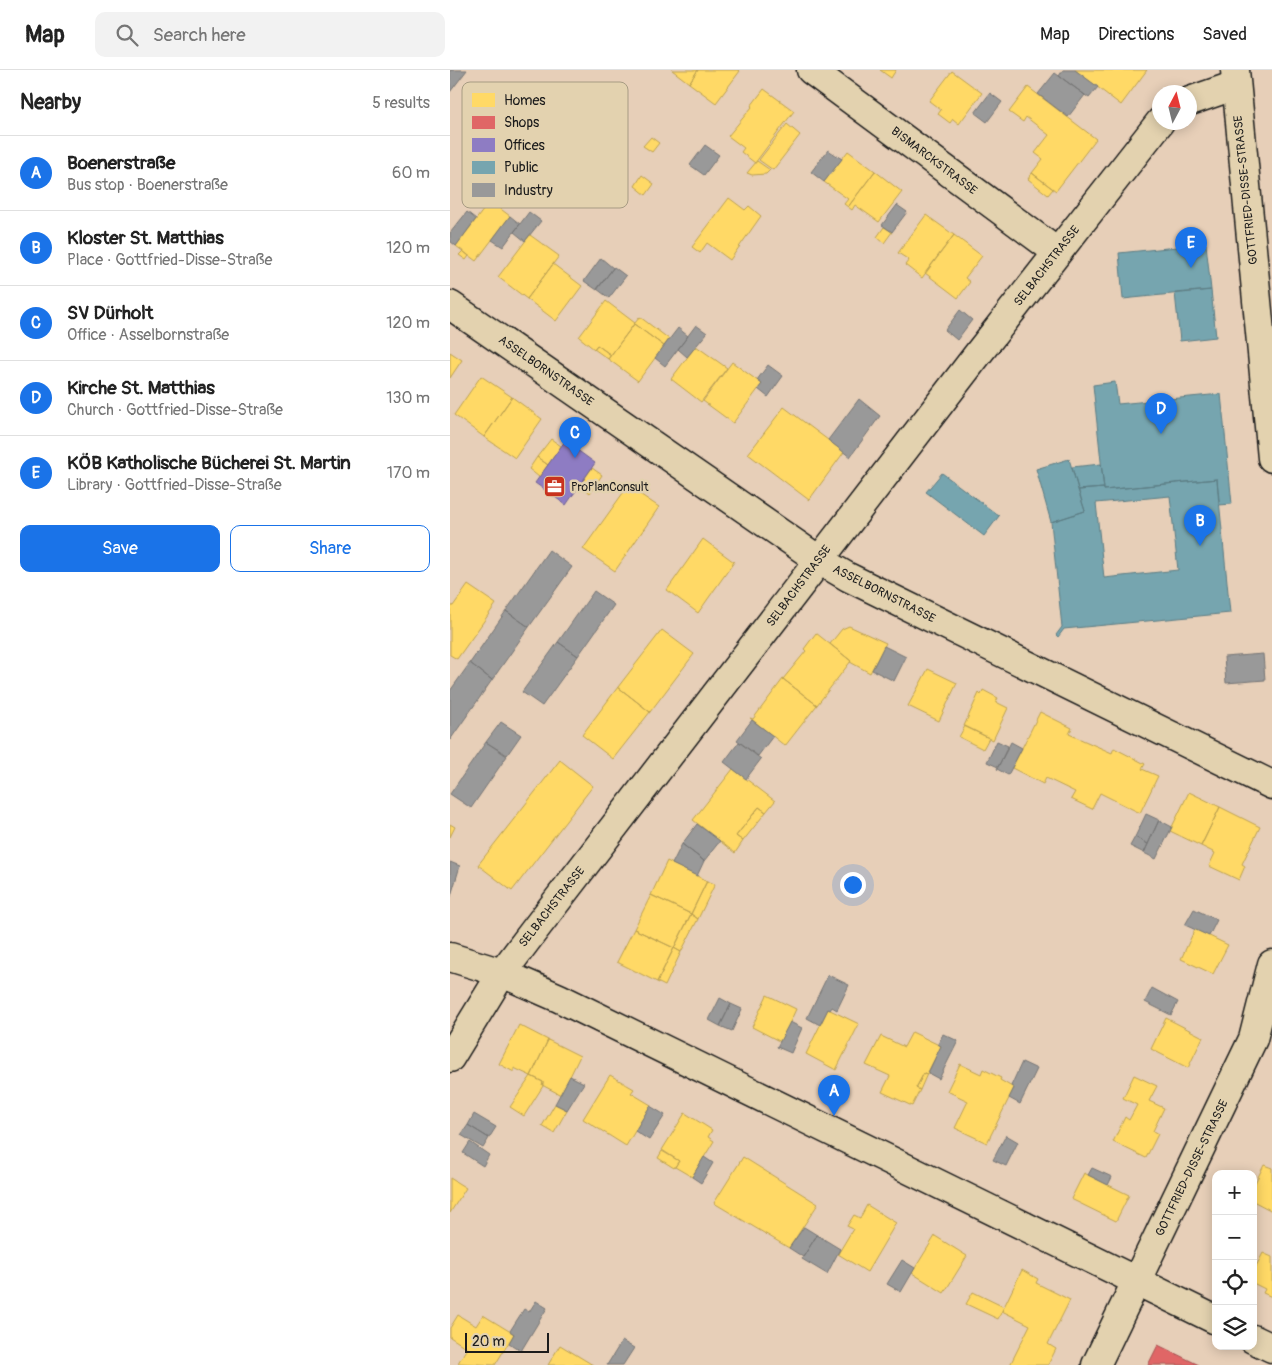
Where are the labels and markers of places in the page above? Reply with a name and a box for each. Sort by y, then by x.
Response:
pin: E [1175,227,1207,268]
pin: D [1145,393,1177,434]
pin: C [559,417,591,458]
office icon: ProPlanConsult [543,475,567,499]
place label: ProPlanConsult [571,480,649,495]
pin: B [1184,505,1216,546]
pin: A [818,1075,850,1116]

